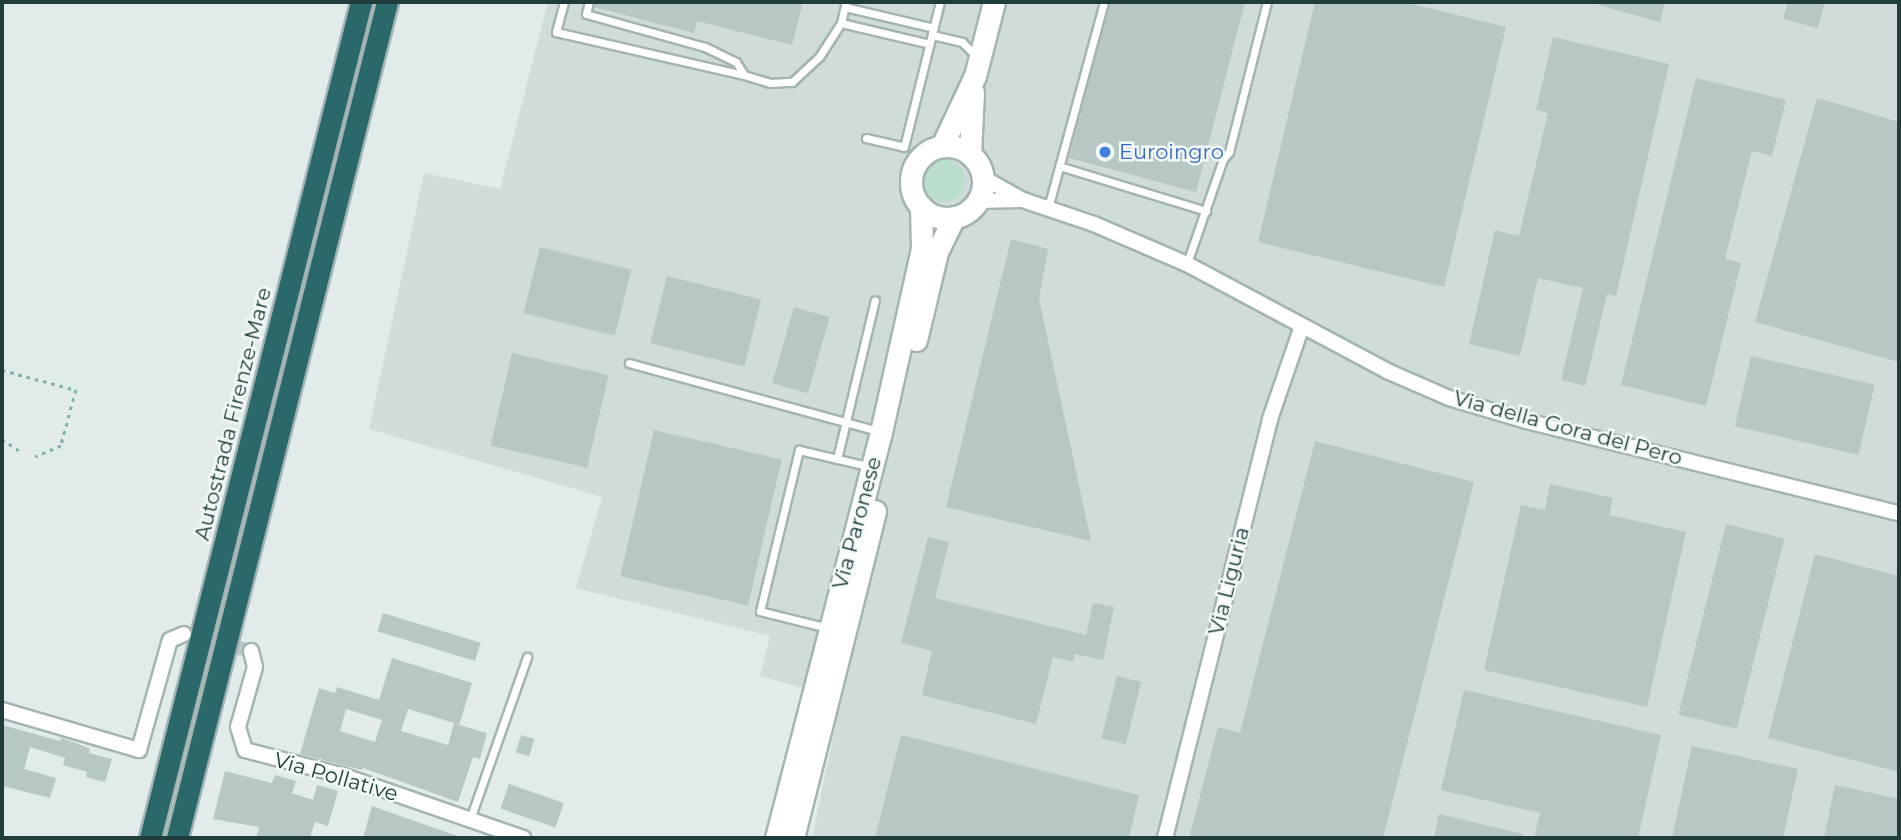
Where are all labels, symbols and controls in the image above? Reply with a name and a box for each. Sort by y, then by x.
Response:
place label: Euroingro [1119,139,1224,165]
marker: Euroingro [1097,144,1113,160]
street label: Autostrada Firenze-Mare [189,285,277,543]
street label: Via della Gora del Pero [1451,385,1685,471]
street label: Via Paronese [827,454,887,592]
street label: Via Liguria [1203,524,1255,638]
street label: Via Pollative [271,747,401,807]

